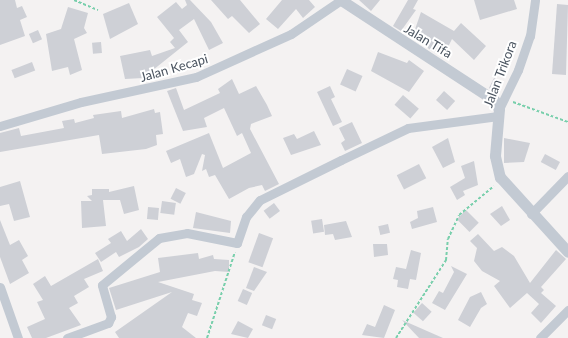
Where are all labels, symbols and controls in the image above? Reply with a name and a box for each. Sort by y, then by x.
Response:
street label: Jalan Tifa [401,21,455,61]
street label: Jalan Trikora [480,38,520,110]
street label: Jalan Kecapi [138,51,210,85]

